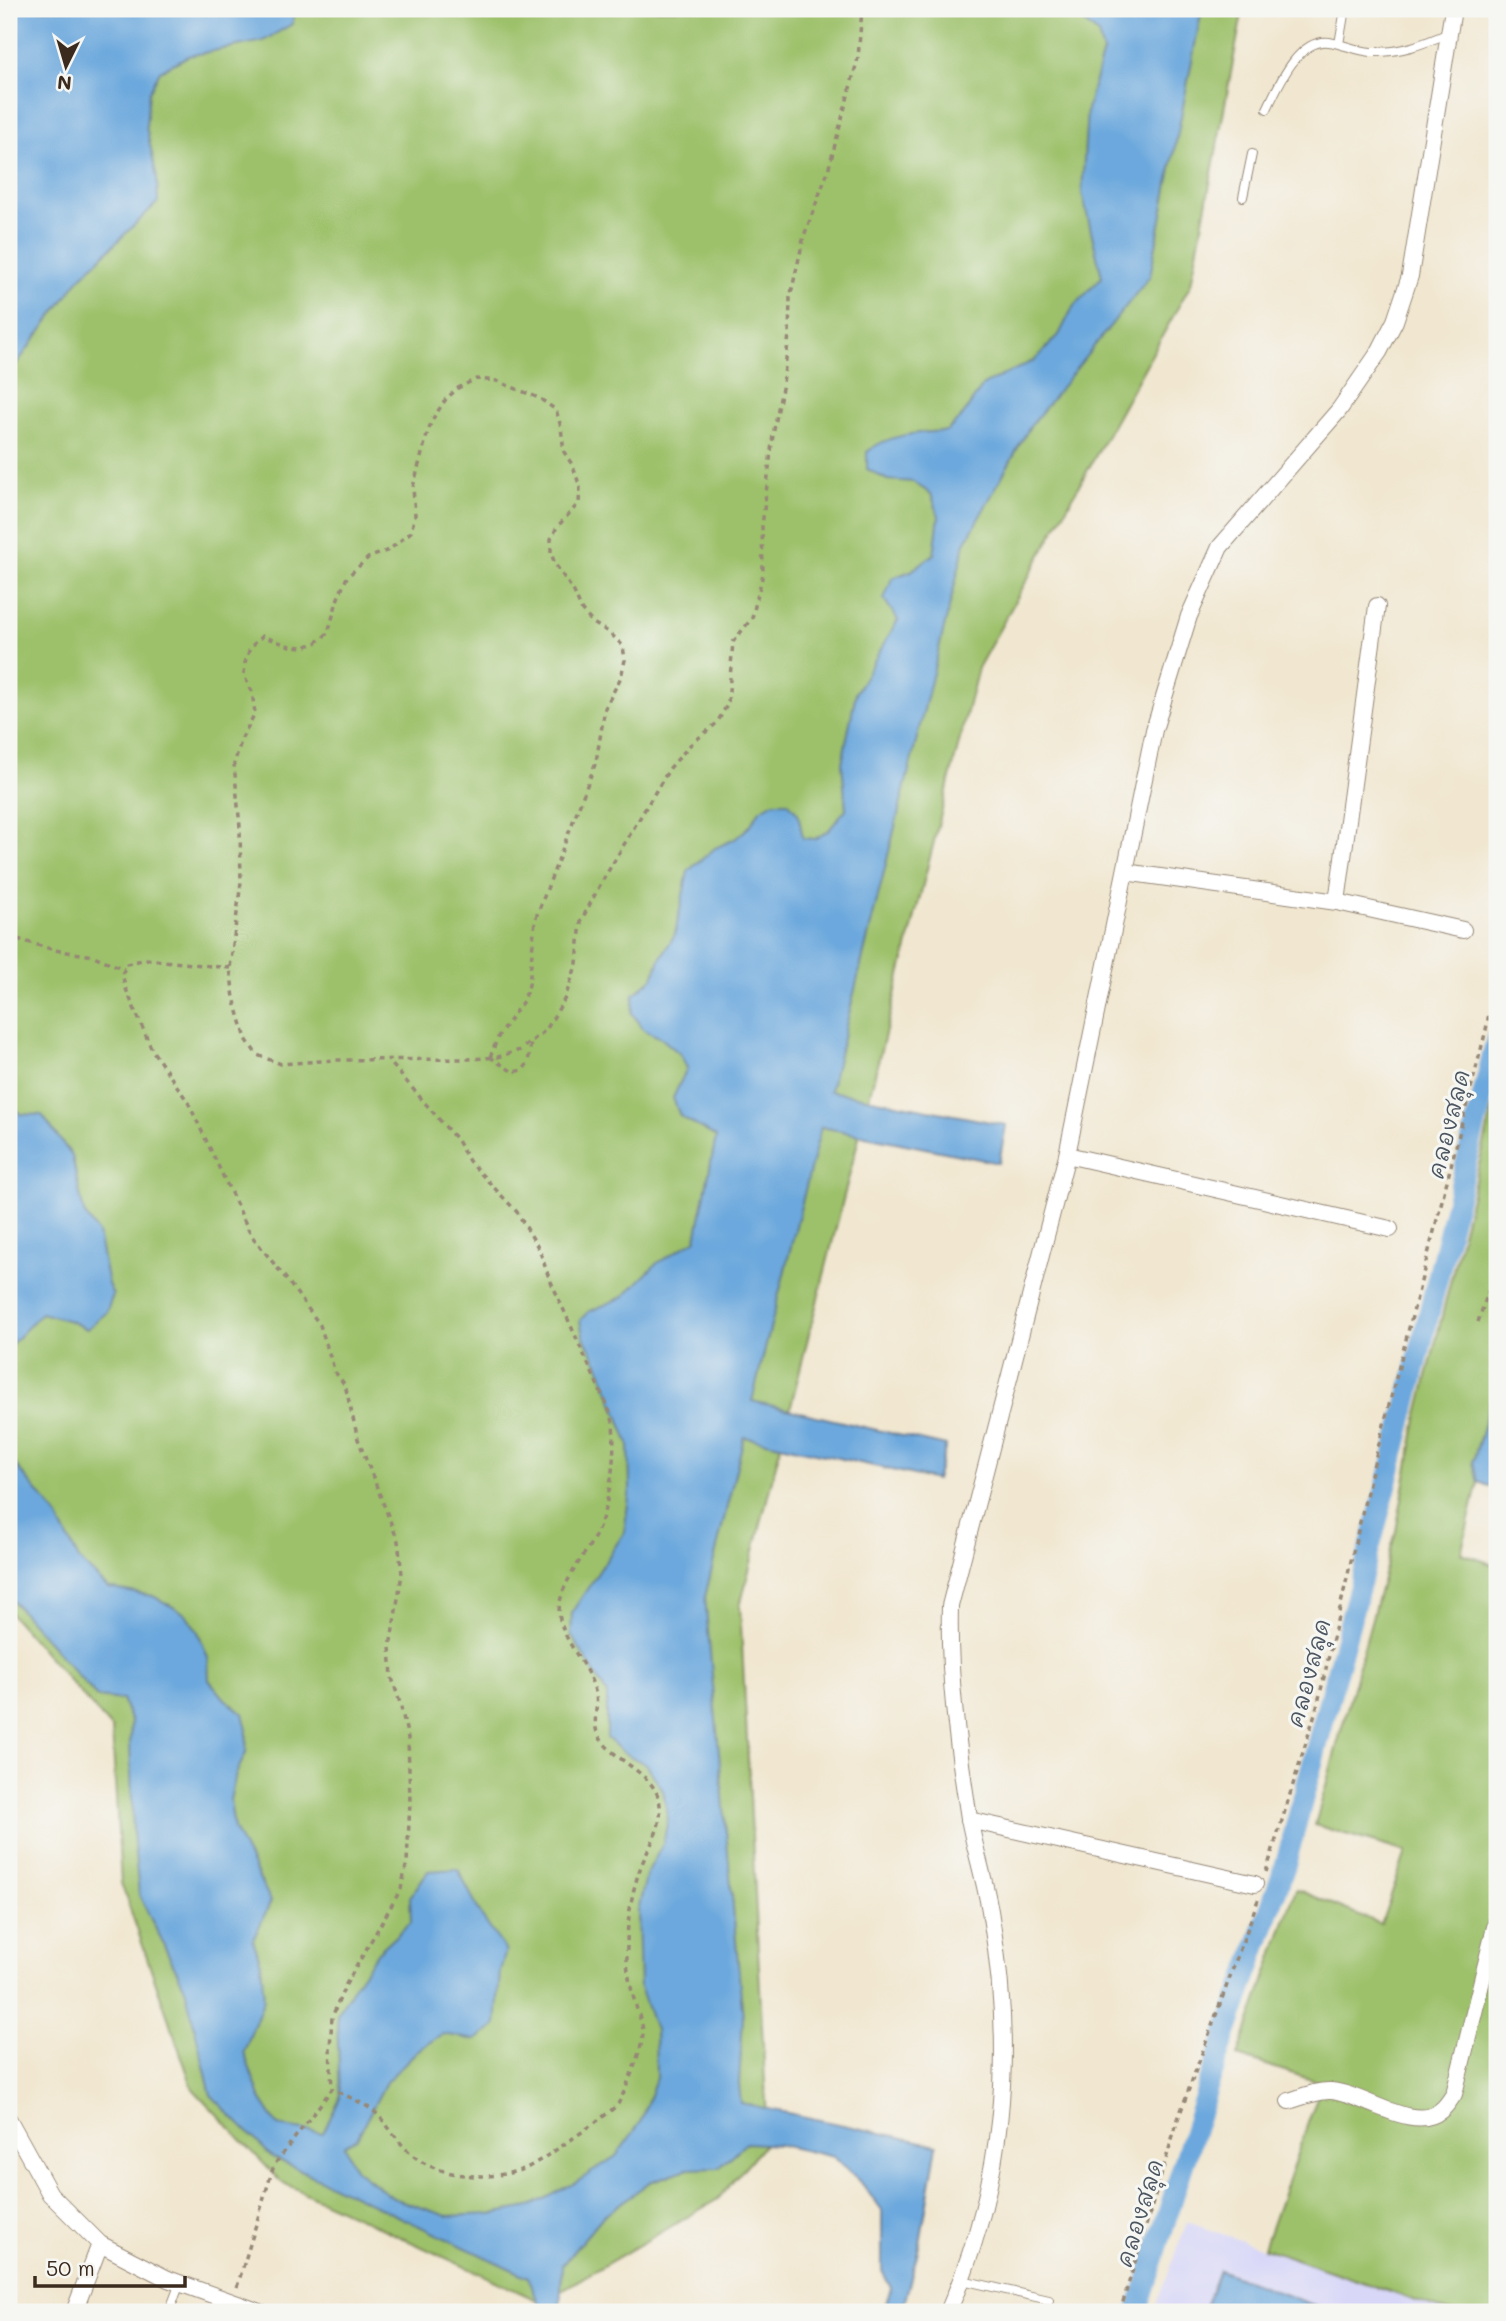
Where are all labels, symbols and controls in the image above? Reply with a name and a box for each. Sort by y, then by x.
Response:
north arrow [32,32,102,102]
text: N [56,70,73,97]
water label: คลองสลุด [1420,1066,1479,1182]
water label: คลองสลุด [1279,1615,1340,1731]
water label: คลองสลุด [1108,2155,1173,2271]
scale bar [35,2244,186,2288]
text: 50 m [46,2254,95,2281]

